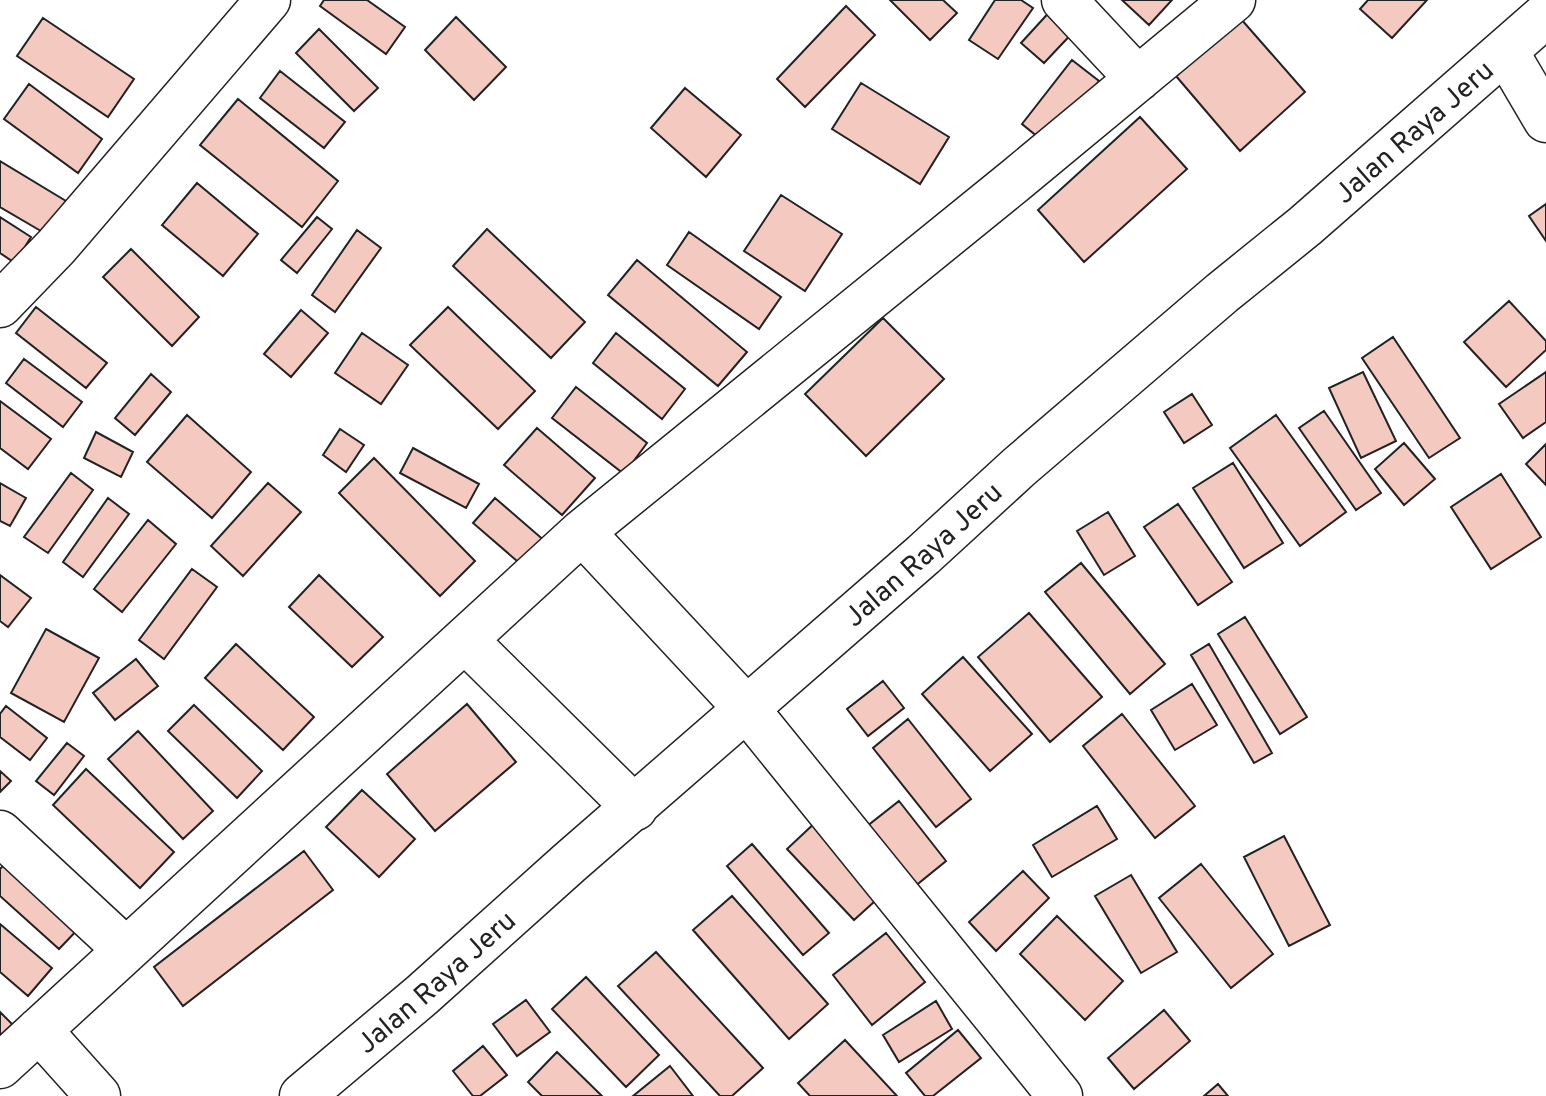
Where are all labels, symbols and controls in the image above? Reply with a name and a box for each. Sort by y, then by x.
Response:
street label: Jalan Raya Jeru [1328,54,1503,213]
street label: Jalan Raya Jeru [838,476,1011,636]
street label: Jalan Raya Jeru [350,904,525,1063]

